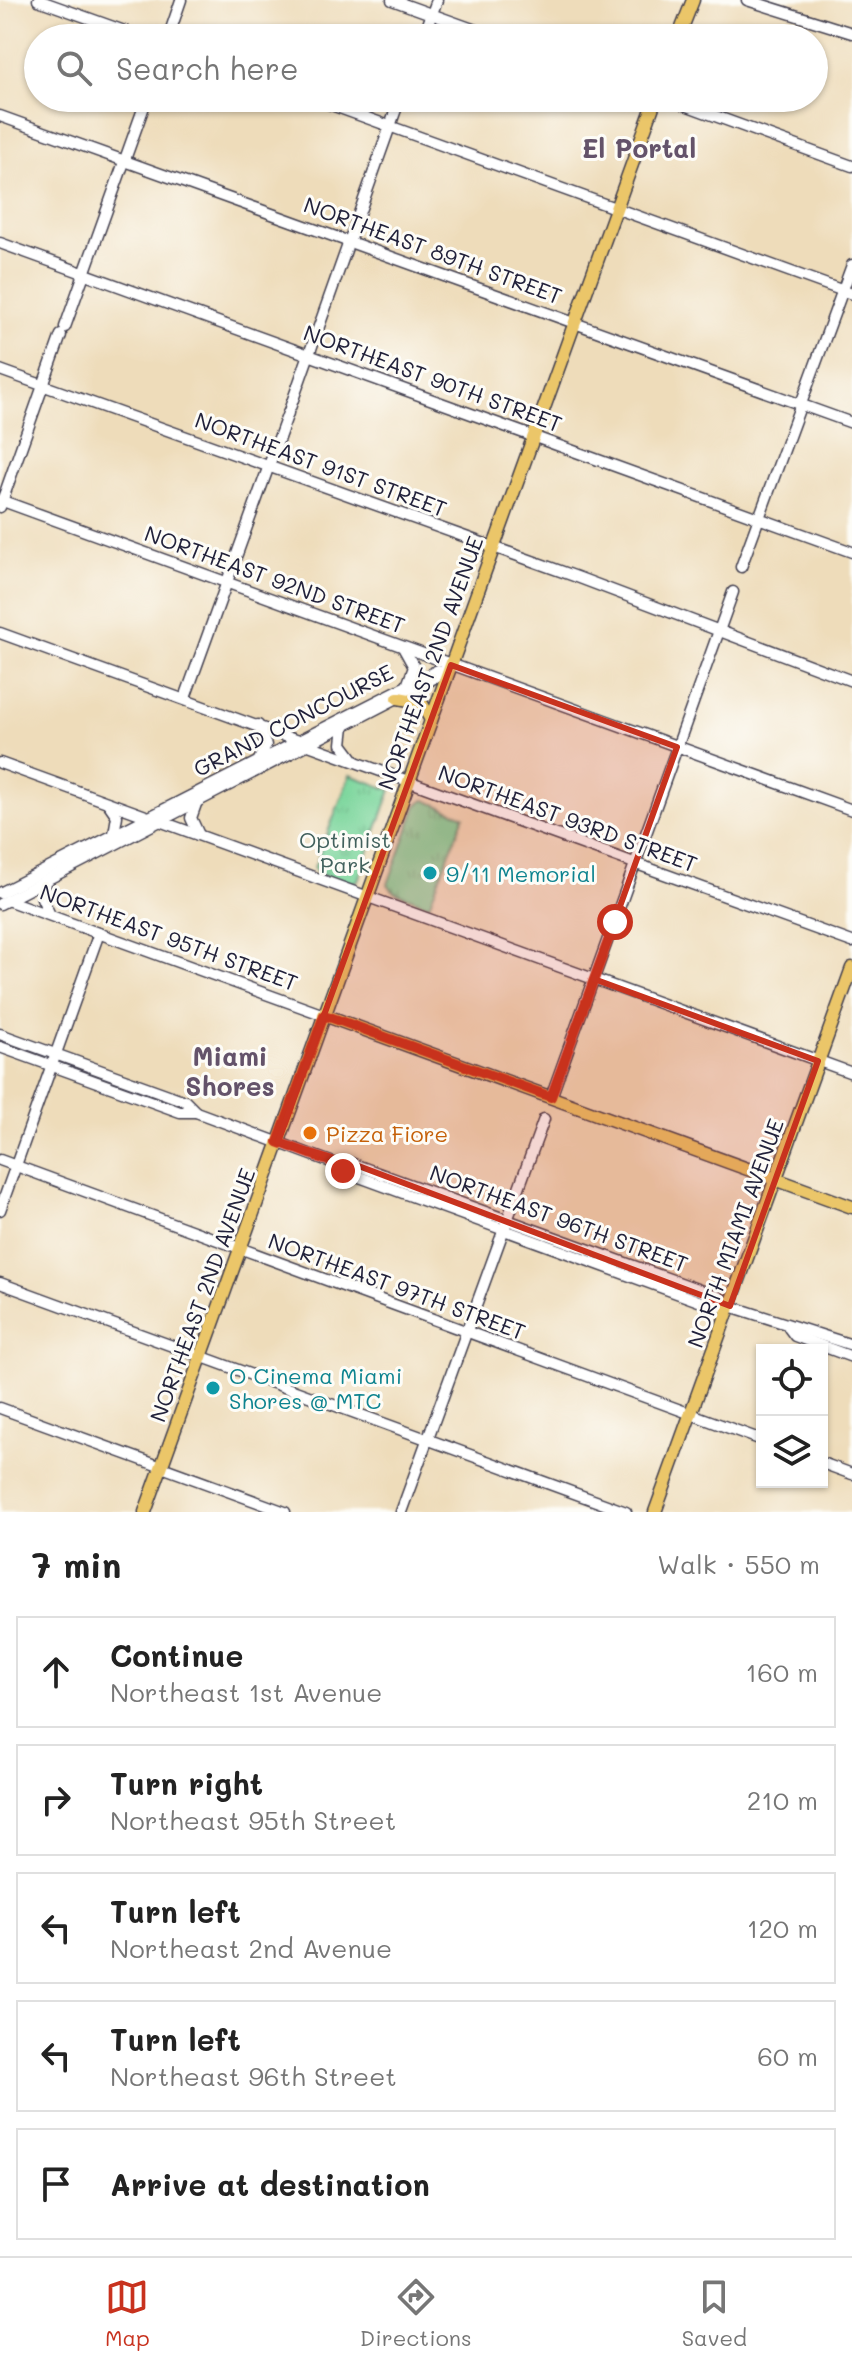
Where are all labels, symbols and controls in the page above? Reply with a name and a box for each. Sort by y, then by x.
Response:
search box [24,24,828,112]
icon: search [52,46,96,90]
text: Search here [116,48,299,88]
district label: El Portal [582,131,696,165]
street label: NORTHEAST 89TH STREET [300,190,566,310]
street label: NORTHEAST 90TH STREET [300,318,566,438]
street label: NORTHEAST 91ST STREET [191,405,451,523]
street label: NORTHEAST 92ND STREET [141,518,409,640]
street label: NORTHEAST 2ND AVENUE [371,532,489,794]
street label: GRAND CONCOURSE [188,657,398,783]
street label: NORTHEAST 93RD STREET [435,758,701,878]
park label: Optimist Park [299,825,391,879]
place label: 9/11 Memorial [446,859,596,888]
marker: 9/11 Memorial [421,864,439,882]
street label: NORTHEAST 95TH STREET [36,877,302,997]
route start [597,904,633,940]
district label: Miami Shores [185,1039,275,1103]
street label: NORTH MIAMI AVENUE [680,1115,790,1351]
place label: Pizza Fiore [326,1119,448,1148]
marker: Pizza Fiore [301,1124,319,1142]
route end [325,1153,361,1189]
street label: NORTHEAST 96TH STREET [426,1158,692,1278]
street label: NORTHEAST 2ND AVENUE [143,1164,261,1426]
street label: NORTHEAST 97TH STREET [264,1226,530,1346]
map controls [756,1344,828,1488]
button: locate [756,1344,828,1416]
place label: O Cinema Miami Shores @ MTC [229,1361,402,1415]
marker: O Cinema Miami Shores @ MTC [204,1379,222,1397]
button: layers [756,1416,828,1488]
text: 7 min [32,1542,121,1587]
text: Walk · 550 m [657,1547,820,1581]
text: Continue [110,1635,243,1675]
icon: ahead [34,1650,78,1694]
text: 160 m [746,1655,818,1689]
text: Northeast 1st Avenue [110,1675,382,1709]
text: Turn right [110,1763,263,1803]
icon: right [34,1778,78,1822]
text: 210 m [747,1783,818,1817]
text: Northeast 95th Street [110,1803,396,1837]
text: Turn left [110,1891,241,1931]
icon: left [34,1906,78,1950]
text: 120 m [747,1911,818,1945]
text: Northeast 2nd Avenue [110,1931,392,1965]
text: Turn left [110,2019,241,2059]
icon: left [34,2034,78,2078]
text: 60 m [757,2039,818,2073]
text: Northeast 96th Street [110,2059,397,2093]
icon: arrive [34,2162,78,2206]
text: Arrive at destination [110,2164,430,2204]
tab: Map [105,2275,150,2352]
tab: Directions [360,2275,472,2352]
tab: Saved [682,2275,747,2352]

